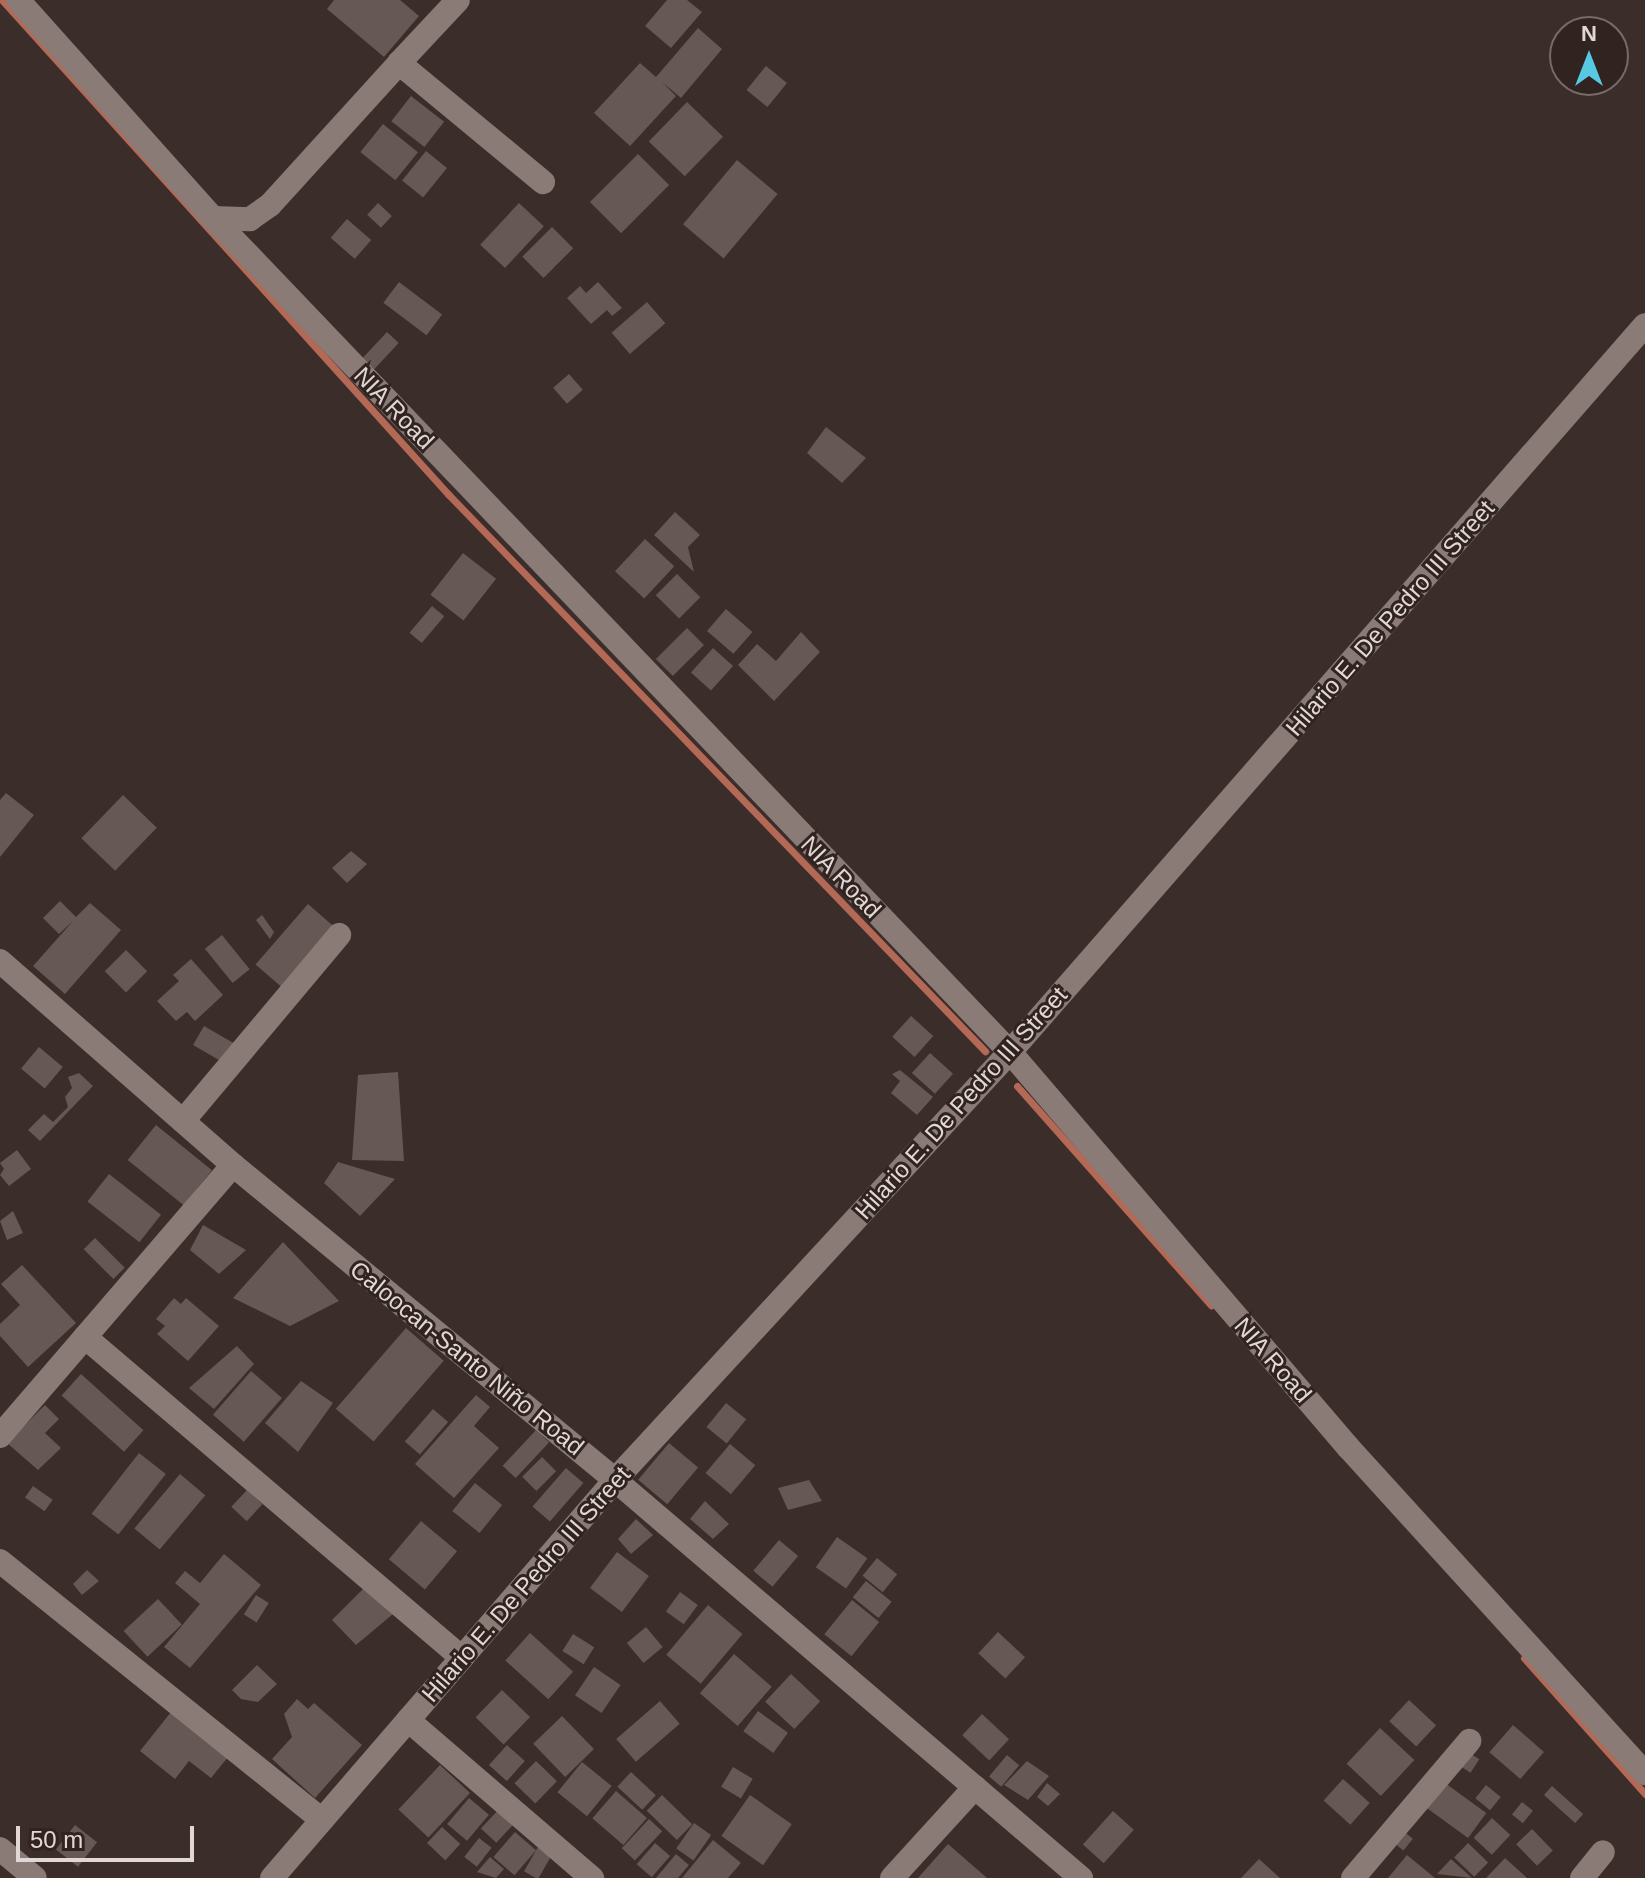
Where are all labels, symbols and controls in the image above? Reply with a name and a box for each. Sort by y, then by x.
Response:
north arrow [1549,16,1629,96]
text: N [1581,21,1597,46]
street label: NIA Road [348,361,440,455]
street label: Hilario E. De Pedro III Street [1280,494,1500,742]
street label: NIA Road [795,830,887,924]
street label: Hilario E. De Pedro III Street [849,981,1073,1225]
street label: Caloocan-Santo Niño Road [344,1255,590,1461]
street label: NIA Road [1228,1311,1318,1409]
street label: Hilario E. De Pedro III Street [416,1460,636,1708]
scale bar [20,1810,198,1860]
text: 50 m [30,1826,83,1853]

